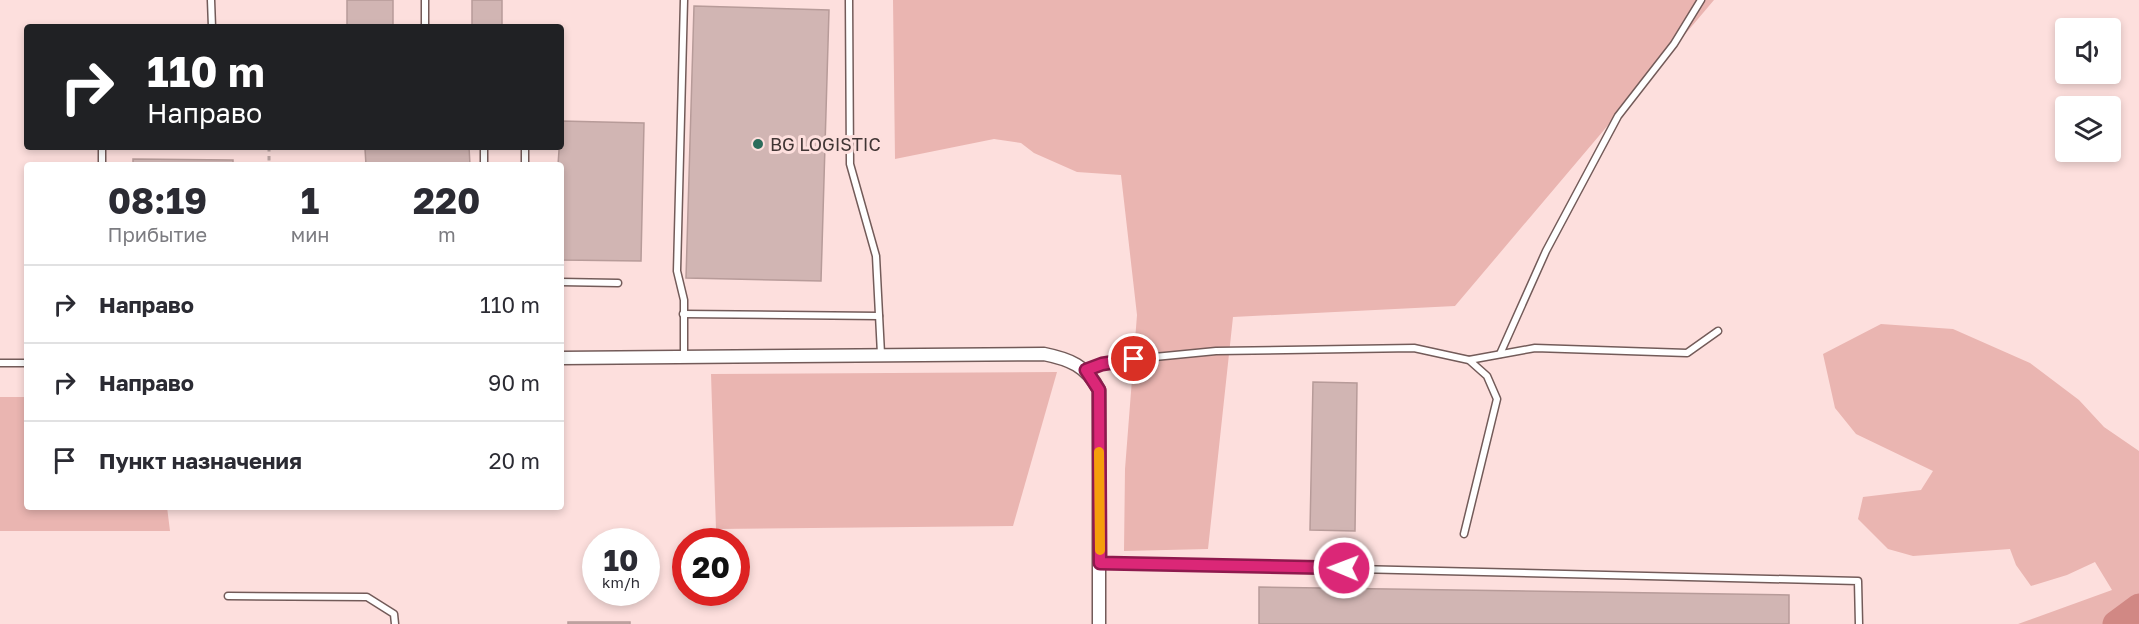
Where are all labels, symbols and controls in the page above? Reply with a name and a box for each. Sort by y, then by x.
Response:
map controls [2055,18,2121,162]
button: sound [2055,18,2121,84]
text: 110 m [147,46,265,96]
icon: right [48,48,126,126]
button: layers [2055,96,2121,162]
text: Направо [147,97,262,129]
place label: BG LOGISTIC [770,133,881,155]
marker: BG LOGISTIC [751,137,765,151]
text: 08:19 [108,179,207,222]
text: 1 [301,179,319,222]
text: 220 [413,179,480,222]
text: Прибытие [108,222,207,246]
text: мин [291,222,330,246]
text: m [438,222,456,246]
icon: right [48,288,81,321]
text: Направо [99,291,194,318]
text: 110 m [480,291,540,318]
pin [1108,333,1159,384]
icon: arrive [1117,342,1150,375]
icon: right [48,366,81,399]
text: Направо [99,369,194,396]
text: 90 m [488,369,540,396]
icon: arrive [48,444,81,477]
text: Пункт назначения [99,447,302,474]
text: 20 m [489,447,540,474]
speed limit sign: 20 [672,528,750,606]
position arrow [1312,536,1376,600]
text: 10 [604,542,638,578]
text: km/h [602,573,640,591]

